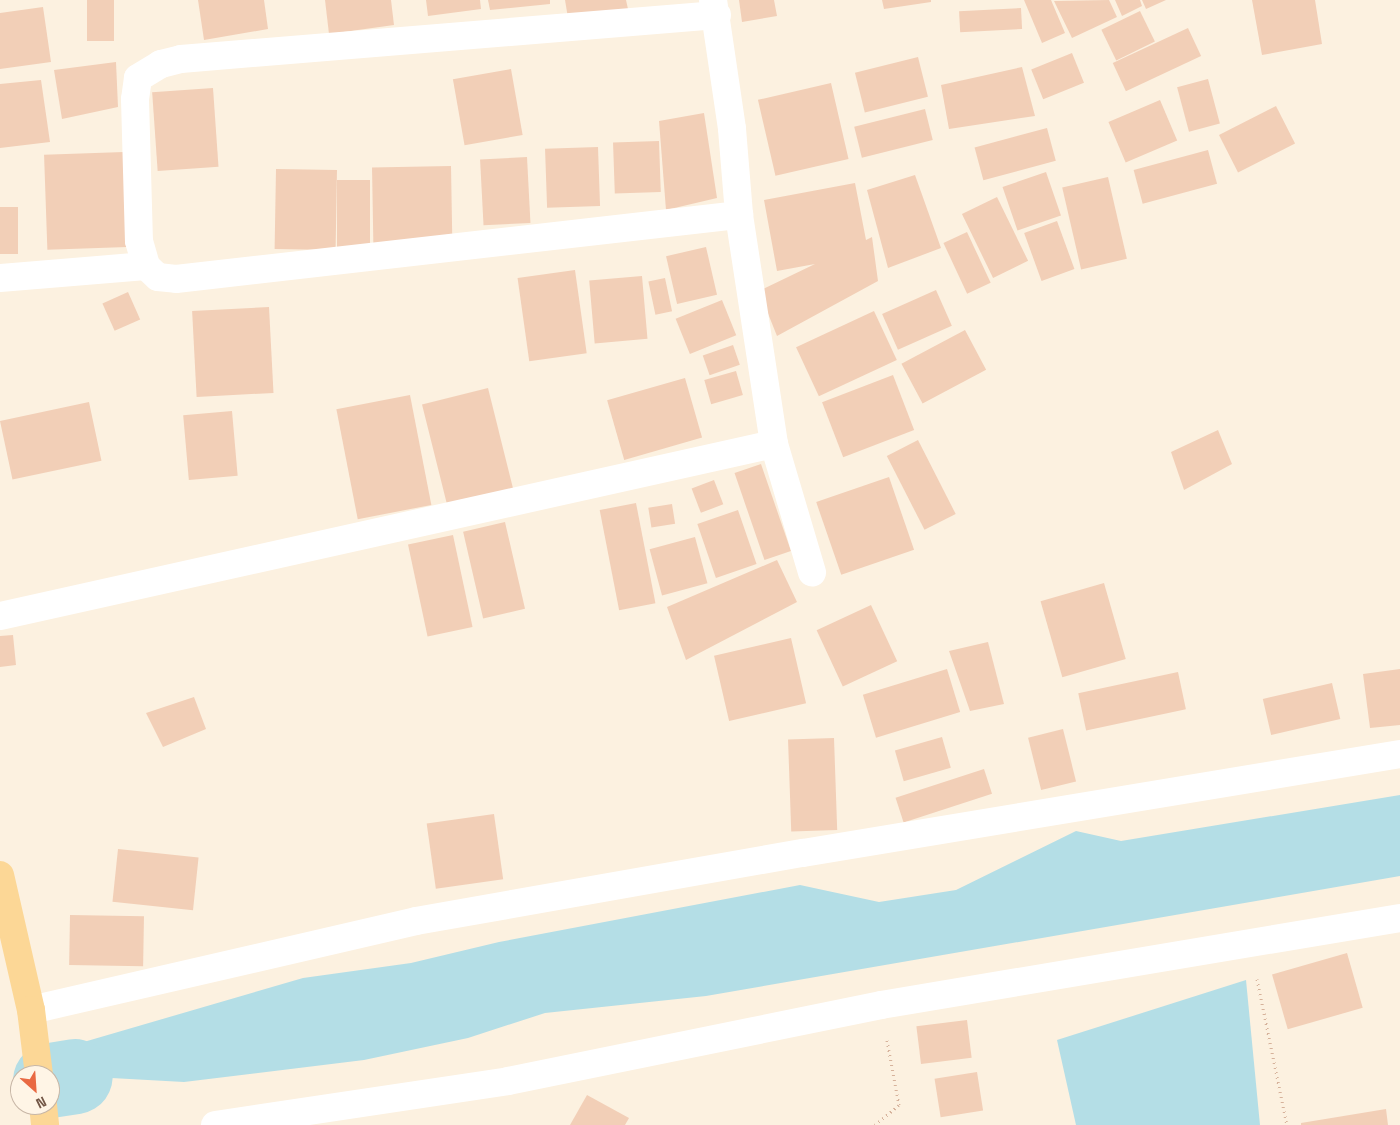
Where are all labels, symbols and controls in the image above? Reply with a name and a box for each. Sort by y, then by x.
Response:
north arrow [10,1065,60,1115]
text: N [33,1092,49,1113]

